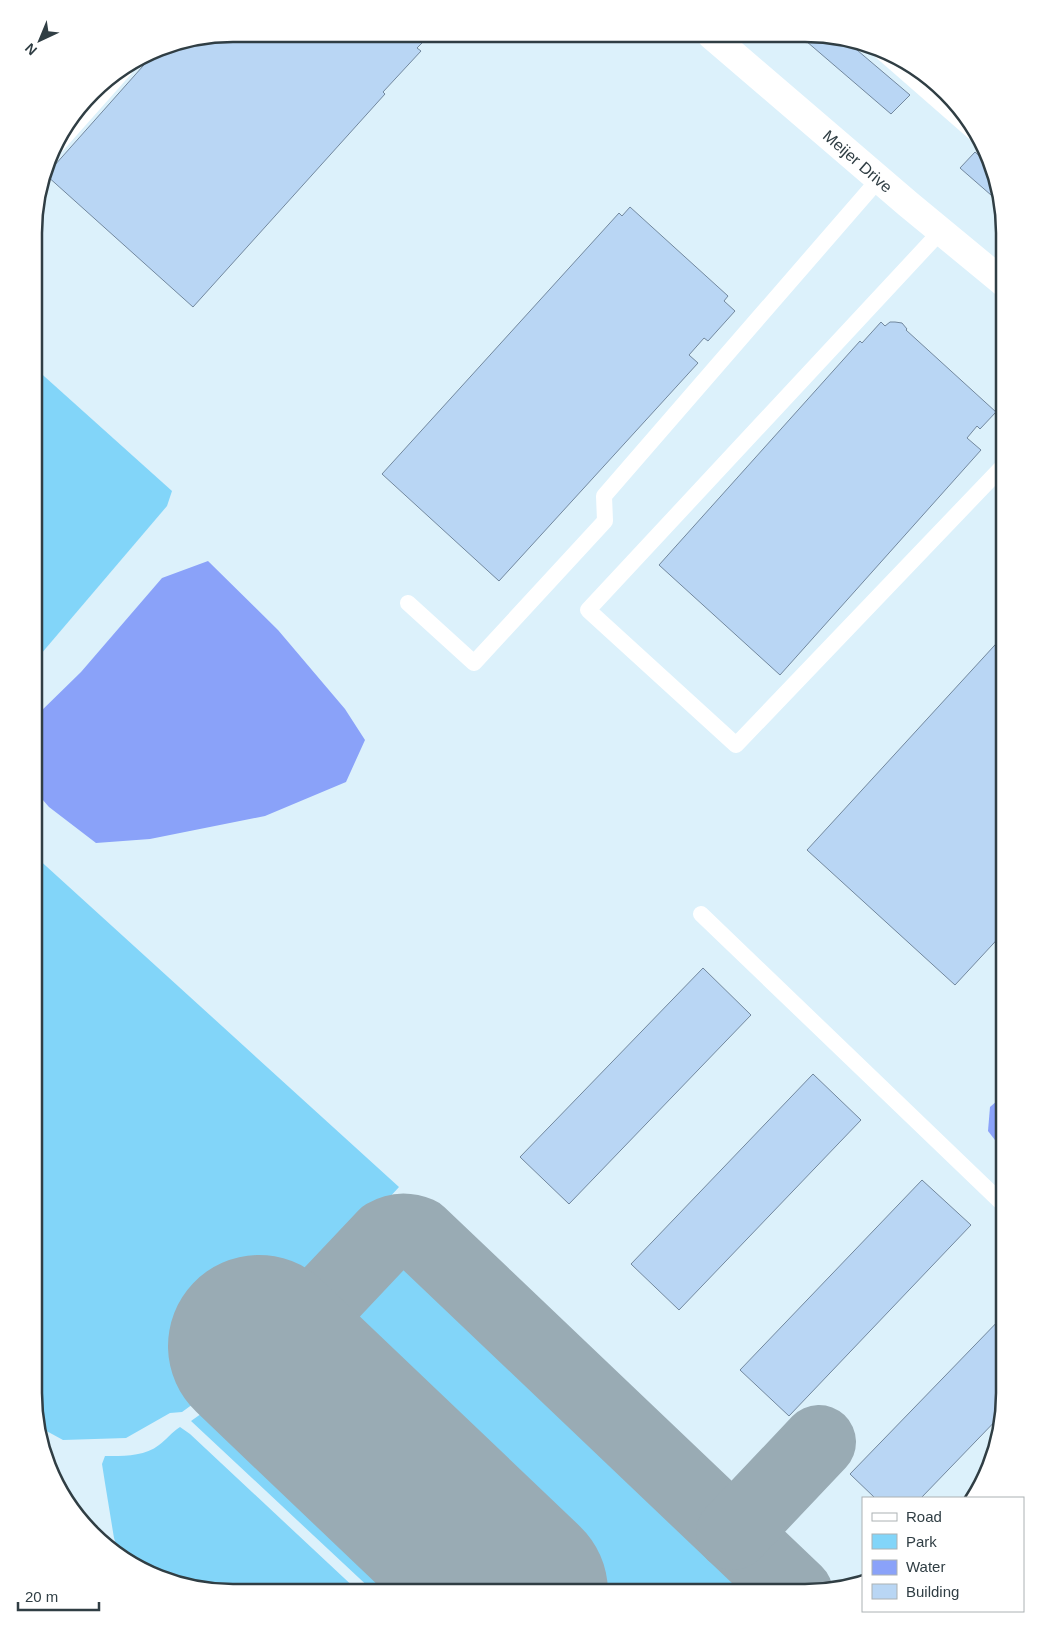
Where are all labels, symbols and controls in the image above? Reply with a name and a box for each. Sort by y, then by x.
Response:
north arrow [15,15,65,65]
text: N [22,40,40,59]
street label: Meijer Drive [820,127,896,196]
legend [862,1497,1024,1612]
text: Road [906,1508,942,1525]
text: Park [906,1533,937,1550]
text: Water [906,1558,945,1575]
scale bar [18,1580,99,1612]
text: Building [906,1583,959,1600]
text: 20 m [25,1588,58,1605]

